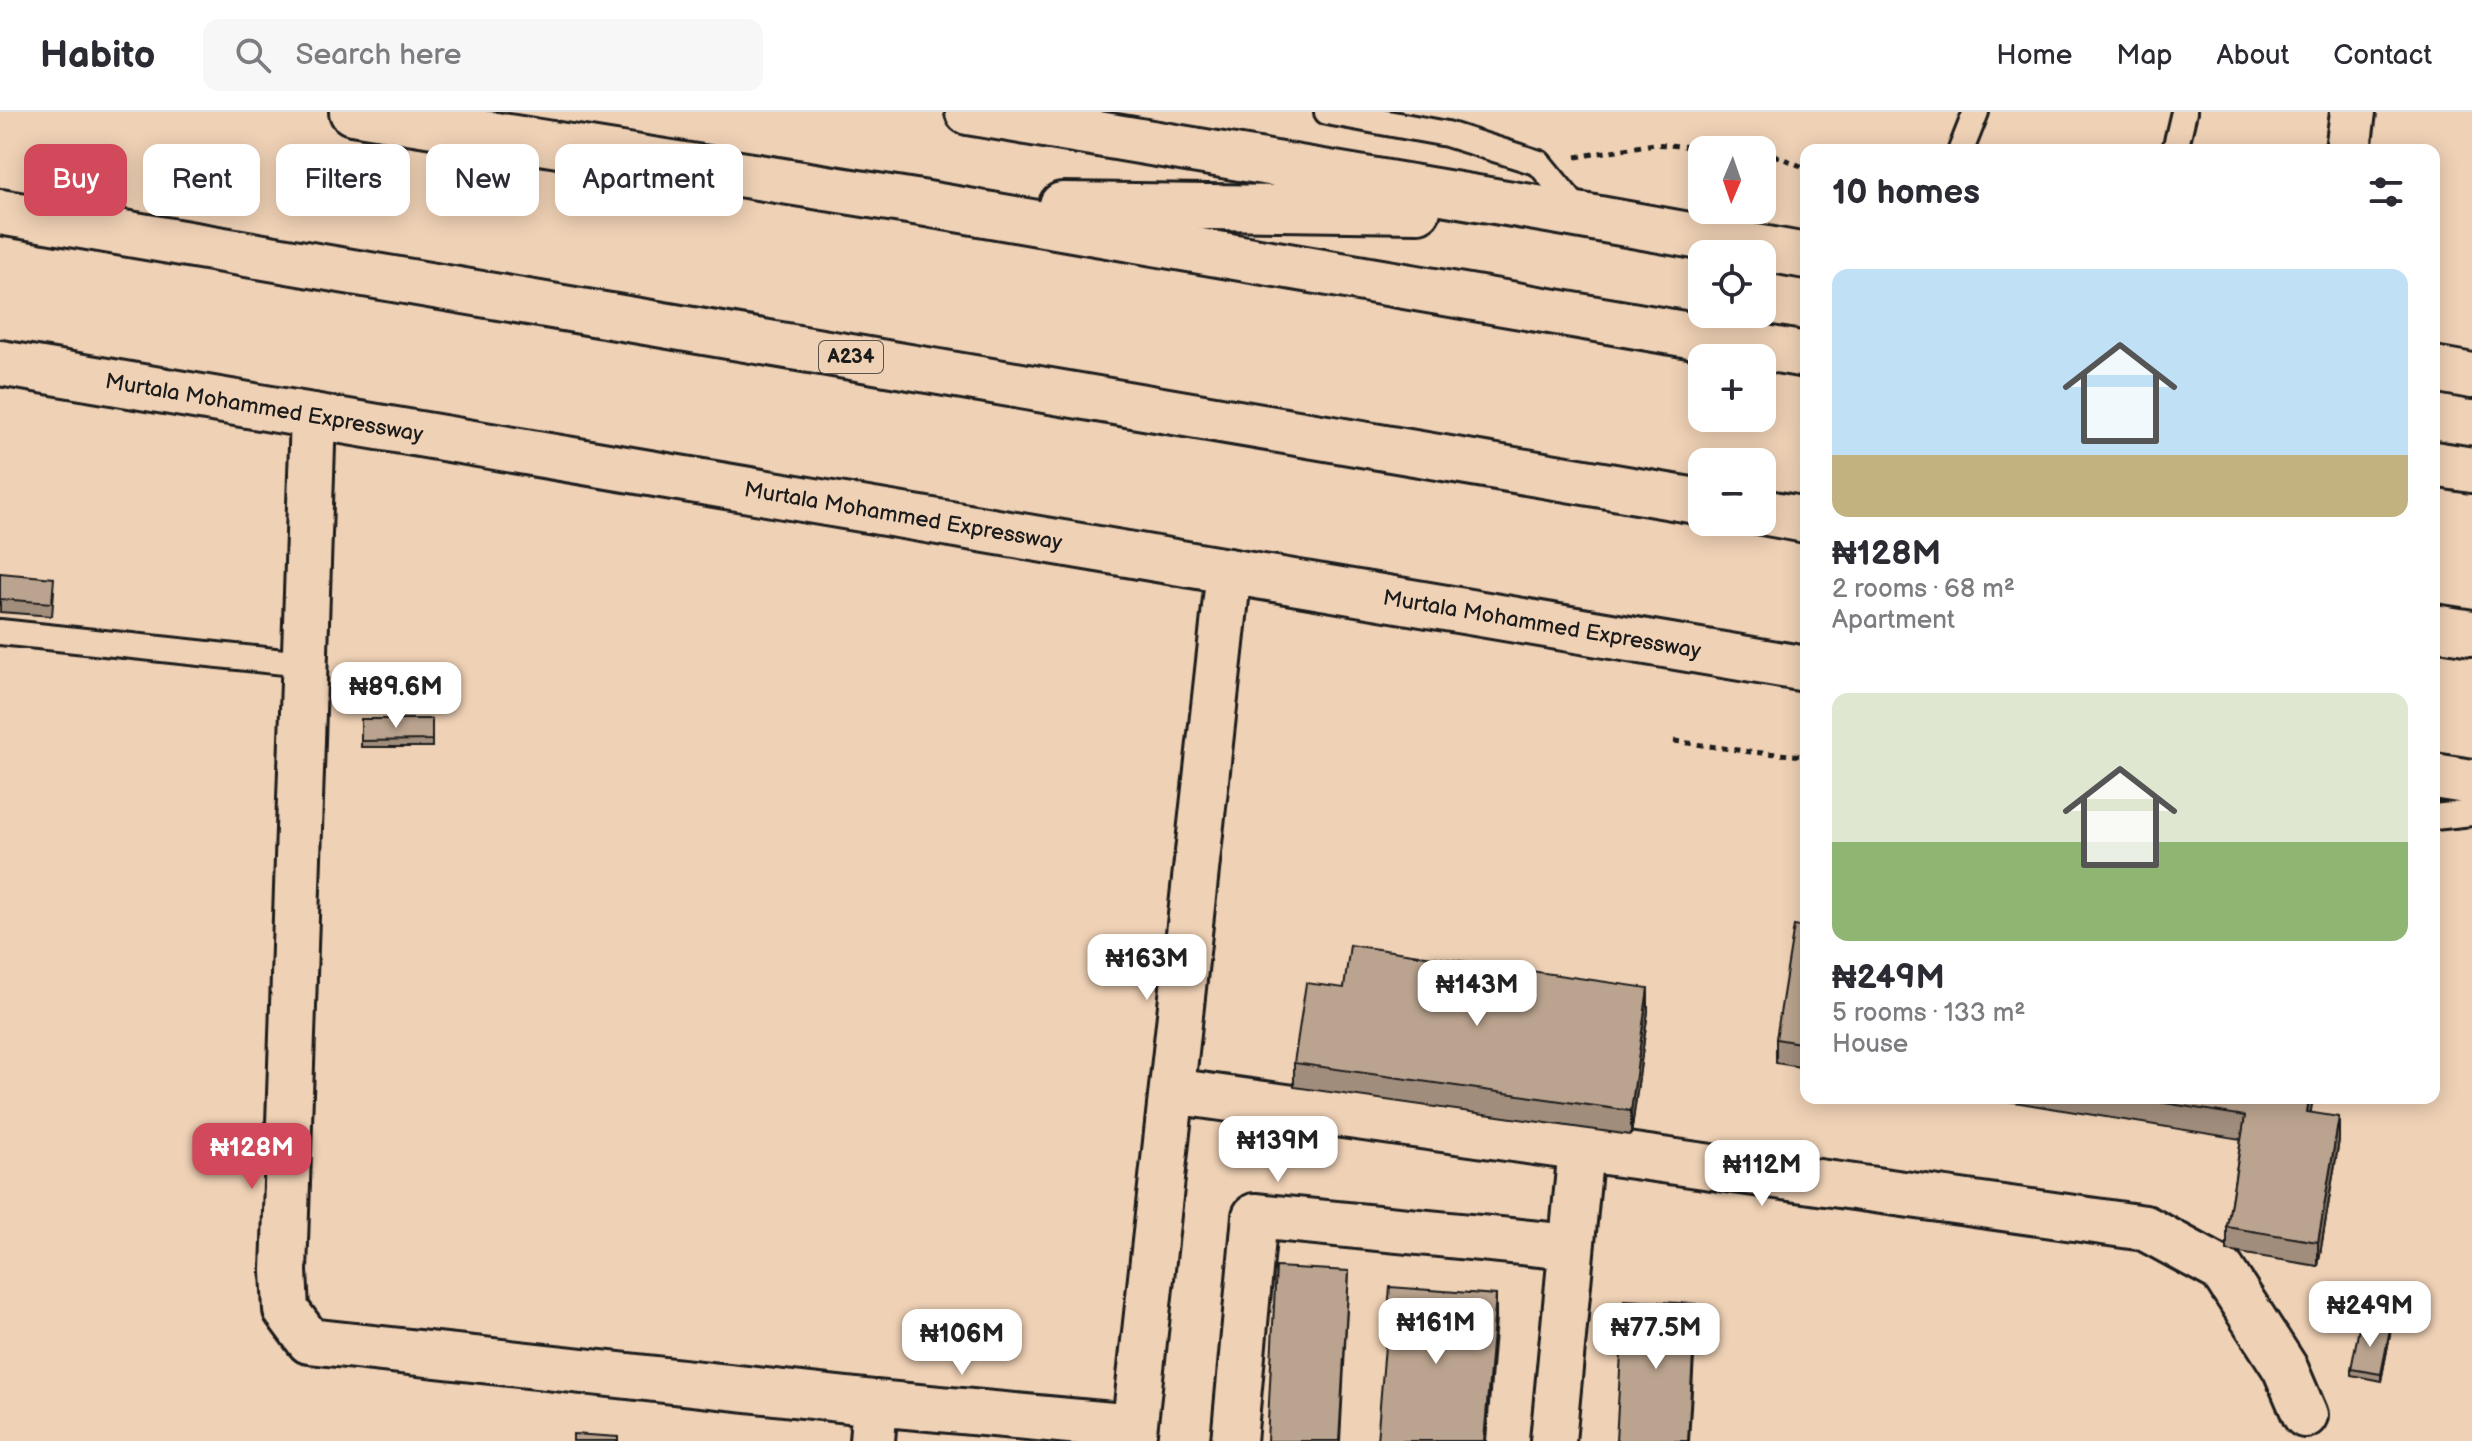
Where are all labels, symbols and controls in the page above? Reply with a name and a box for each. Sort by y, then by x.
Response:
search box [203,19,763,91]
text: Habito [40,33,155,78]
icon: search [231,33,275,77]
text: Search here [295,37,462,73]
text: Home [1996,39,2072,72]
text: Map [2116,39,2173,72]
text: About [2217,39,2289,72]
text: Contact [2333,39,2432,72]
north arrow [1688,136,1776,224]
map controls [1688,136,1776,536]
chip: Buy [24,144,127,216]
chip: Rent [143,144,260,216]
chip: Filters [276,144,410,216]
chip: New [426,144,539,216]
chip: Apartment [555,144,743,216]
icon: filters [2364,170,2408,214]
text: 10 homes [1832,172,1980,213]
button: locate [1688,240,1776,328]
icon: home [2048,321,2192,465]
road number: A234 [819,341,883,373]
button: + [1688,344,1776,432]
street label: Murtala Mohammed Expressway [103,368,425,448]
button: − [1688,448,1776,536]
street label: Murtala Mohammed Expressway [742,476,1064,556]
text: ₦128M [1832,533,1941,574]
text: 2 rooms · 68 m² [1832,574,2015,605]
street label: Murtala Mohammed Expressway [1381,584,1703,665]
text: Apartment [1832,605,1955,636]
pin: ₦89.6M [331,662,461,730]
text: ₦89.6M [349,672,443,703]
icon: home [2048,745,2192,889]
pin: ₦163M [1091,934,1203,1002]
text: ₦163M [1105,944,1189,975]
text: ₦249M [1832,957,1945,998]
pin: ₦143M [1421,960,1533,1028]
text: ₦143M [1436,970,1518,1001]
text: 5 rooms · 133 m² [1832,998,2025,1029]
text: House [1832,1029,1908,1060]
pin: ₦139M [1222,1116,1334,1184]
pin: ₦128M [196,1123,308,1191]
text: ₦139M [1237,1126,1319,1157]
text: ₦128M [210,1133,294,1164]
pin: ₦112M [1706,1140,1818,1208]
text: ₦112M [1723,1150,1801,1181]
pin: ₦249M [2314,1281,2426,1349]
text: ₦249M [2327,1291,2413,1322]
pin: ₦161M [1380,1298,1492,1366]
pin: ₦77.5M [1591,1303,1721,1371]
text: ₦161M [1397,1308,1475,1339]
pin: ₦106M [906,1309,1018,1377]
text: ₦77.5M [1611,1313,1701,1344]
text: ₦106M [920,1319,1004,1350]

